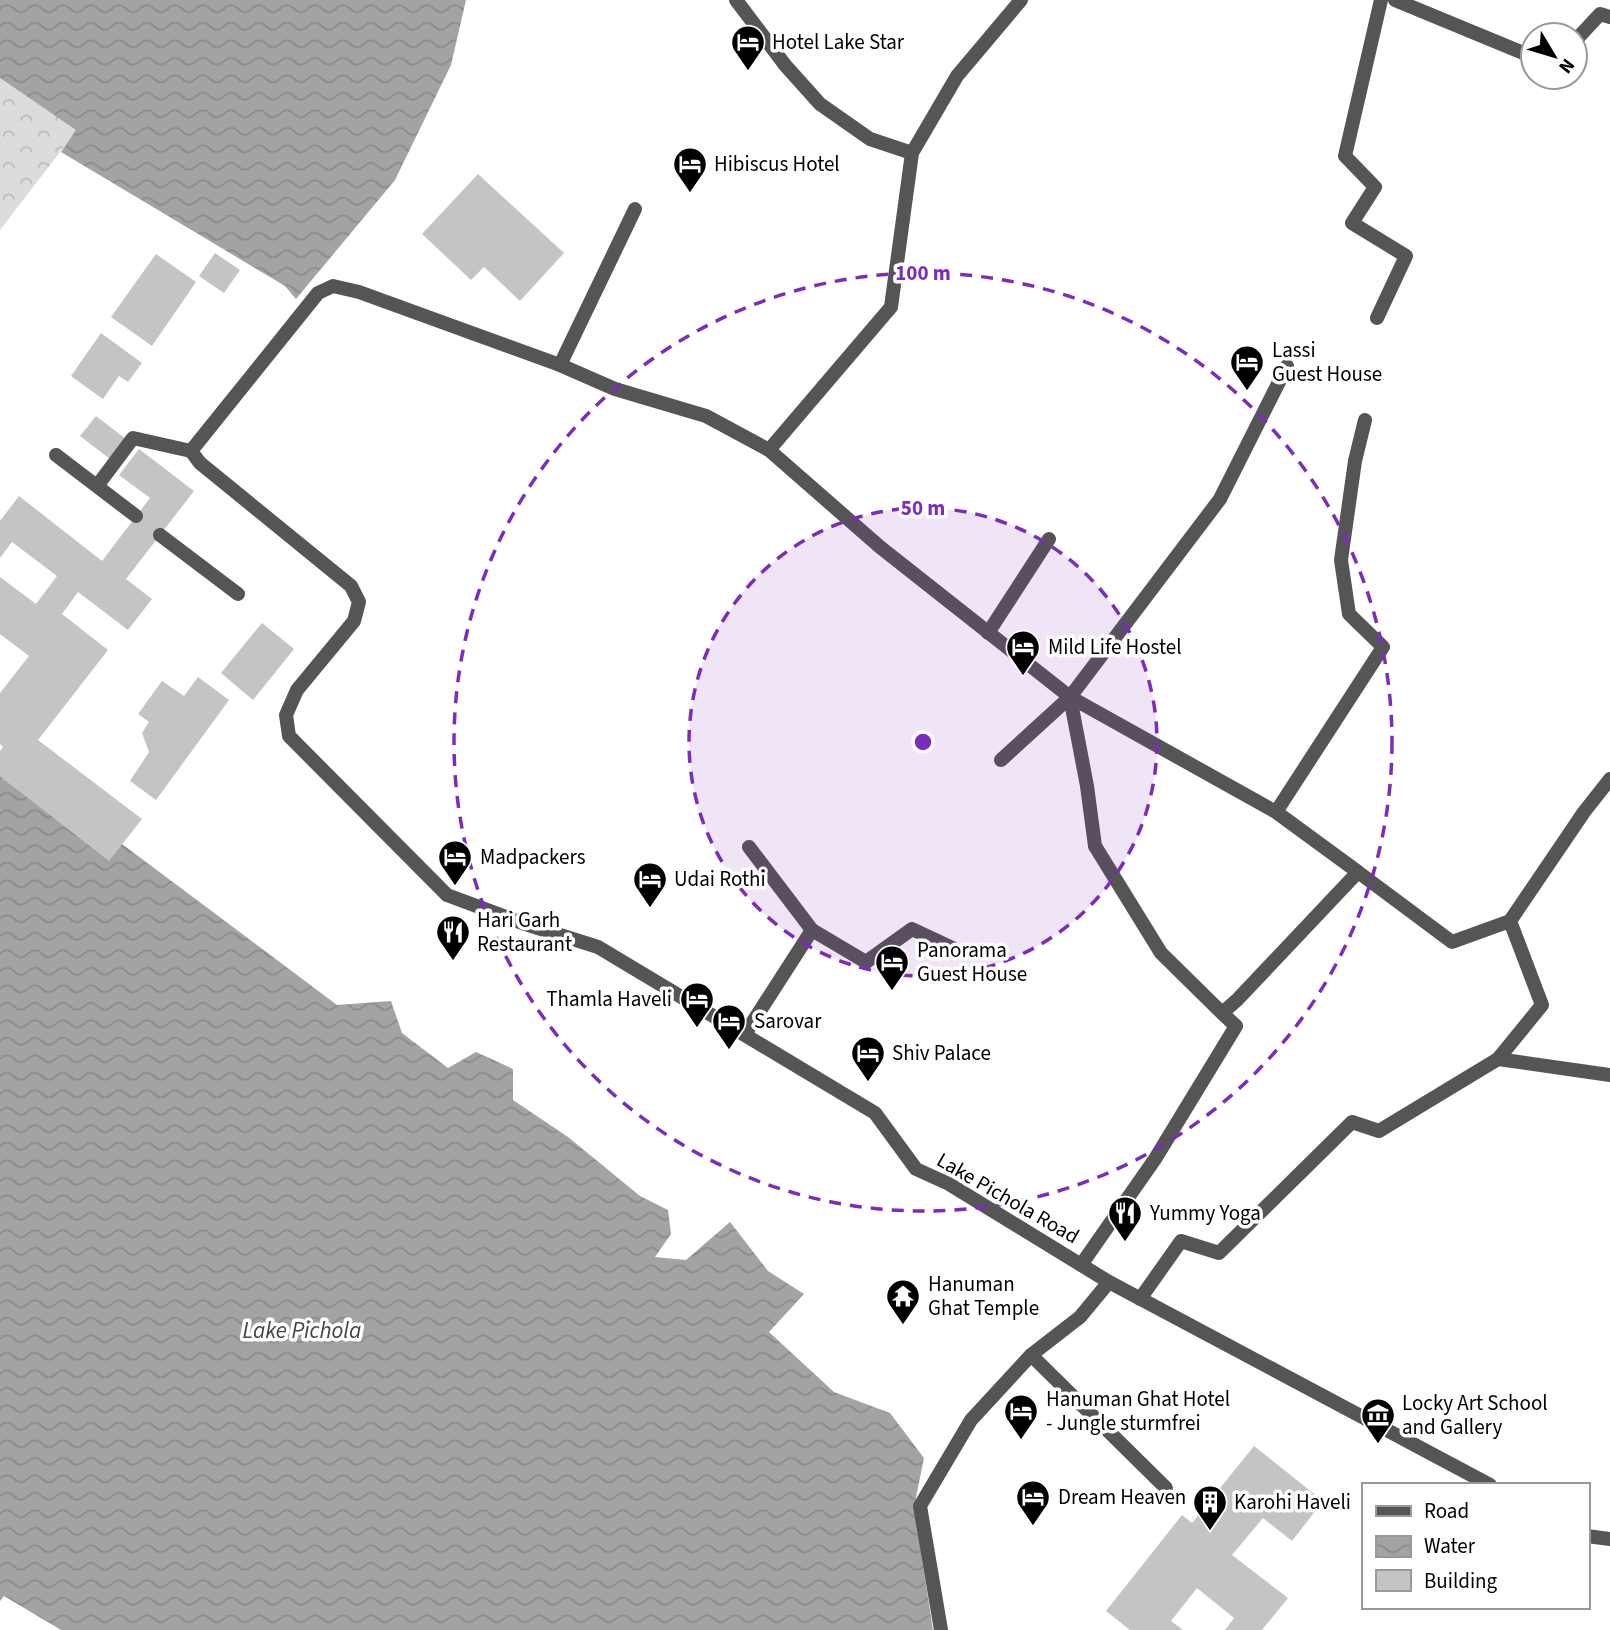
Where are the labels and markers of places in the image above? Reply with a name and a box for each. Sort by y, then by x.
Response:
hotel icon: Hotel Lake Star [729,23,767,72]
place label: Hotel Lake Star [772,27,905,57]
hotel icon: Hibiscus Hotel [671,145,709,194]
place label: Hibiscus Hotel [714,149,840,179]
place label: Lassi Guest House [1272,335,1382,389]
hotel icon: Lassi Guest House [1228,343,1266,392]
hotel icon: Mild Life Hostel [1004,628,1042,677]
place label: Mild Life Hostel [1048,632,1182,662]
centre of rings [911,730,935,754]
hotel icon: Madpackers [436,838,474,887]
place label: Madpackers [480,842,586,872]
hotel icon: Udai Rothi [631,860,669,909]
place label: Udai Rothi [674,864,766,894]
place label: Hari Garh Restaurant [477,905,572,959]
restaurant icon: Hari Garh Restaurant [434,913,472,962]
place label: Panorama Guest House [917,935,1027,989]
hotel icon: Panorama Guest House [873,943,911,992]
hotel icon: Thamla Haveli [678,980,716,1029]
place label: Thamla Haveli [546,984,672,1014]
hotel icon: Sarovar [710,1002,748,1051]
place label: Sarovar [754,1006,822,1036]
hotel icon: Shiv Palace [849,1034,887,1083]
place label: Shiv Palace [892,1038,991,1068]
restaurant icon: Yummy Yoga [1106,1194,1144,1243]
place label: Yummy Yoga [1149,1198,1261,1228]
place label: Hanuman Ghat Temple [928,1269,1039,1323]
temple icon: Hanuman Ghat Temple [884,1277,922,1326]
place label: Hanuman Ghat Hotel - Jungle sturmfrei [1046,1384,1230,1438]
place label: Locky Art School and Gallery [1402,1388,1548,1442]
hotel icon: Hanuman Ghat Hotel - Jungle sturmfrei [1002,1392,1040,1441]
museum icon: Locky Art School and Gallery [1359,1396,1397,1445]
hotel icon: Dream Heaven [1014,1478,1052,1527]
place label: Dream Heaven [1058,1482,1186,1512]
building icon: Karohi Haveli [1191,1483,1229,1532]
place label: Karohi Haveli [1234,1487,1351,1517]

